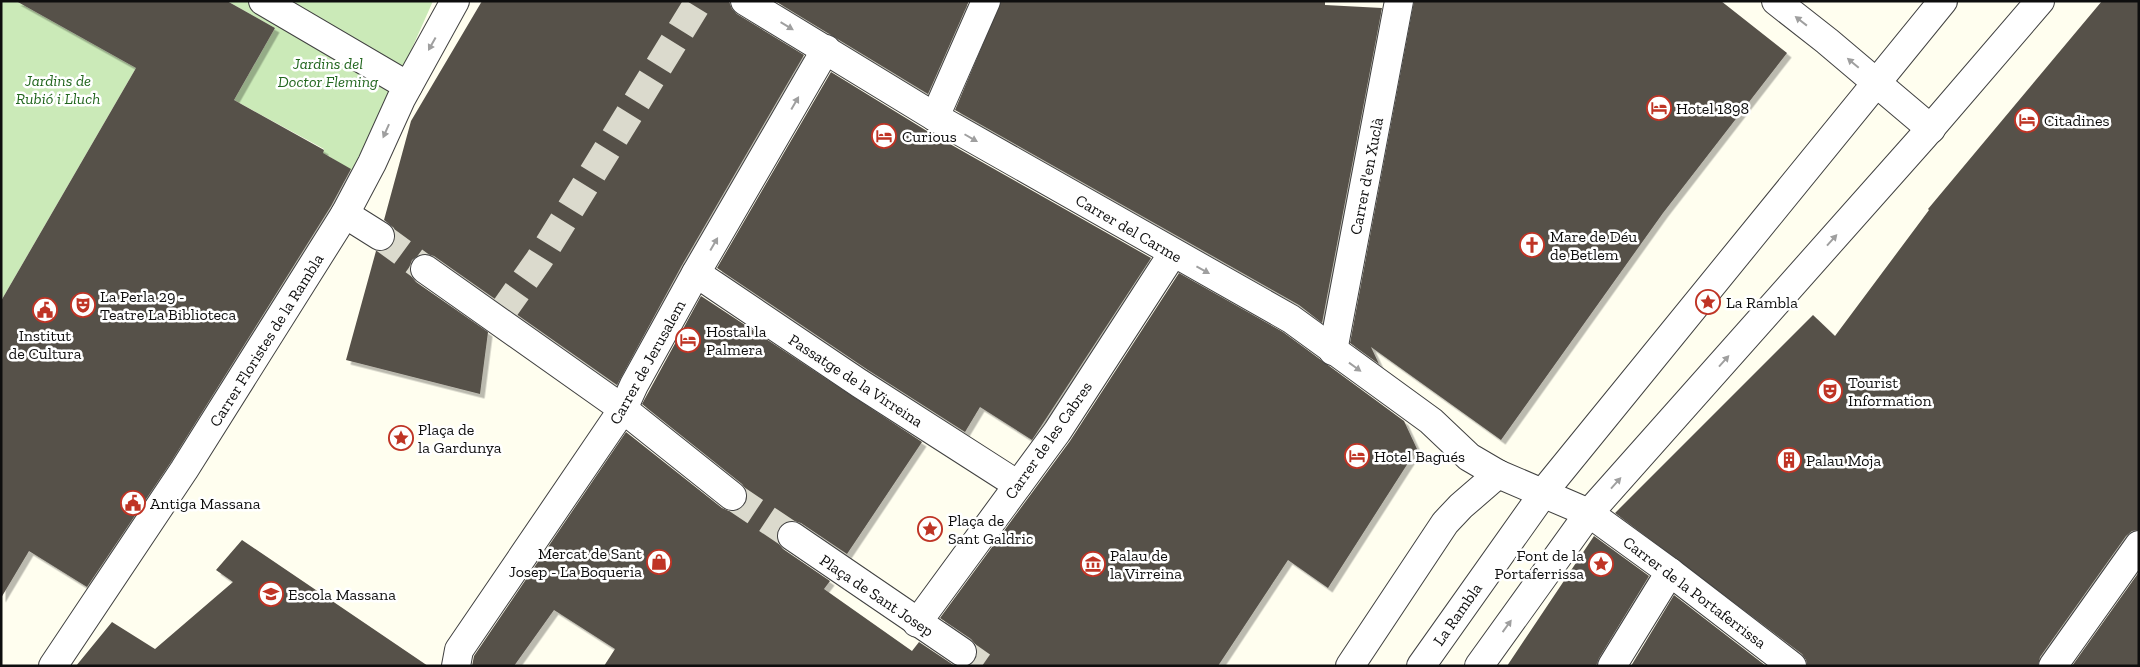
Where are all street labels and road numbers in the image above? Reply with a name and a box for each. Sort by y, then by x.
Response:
street label: Carrer d'en Xuclà [1346,116,1387,236]
street label: Carrer del Carme [1072,190,1185,267]
street label: Carrer Floristes de la Rambla [205,250,328,430]
street label: Carrer de Jerusalem [605,297,690,428]
street label: Passatge de la Virreina [785,330,927,431]
street label: Carrer de les Cabres [1001,378,1096,503]
street label: Carrer de la Portaferrissa [1619,532,1770,653]
street label: Plaça de Sant Josep [816,550,937,641]
street label: La Rambla [1429,579,1486,649]

